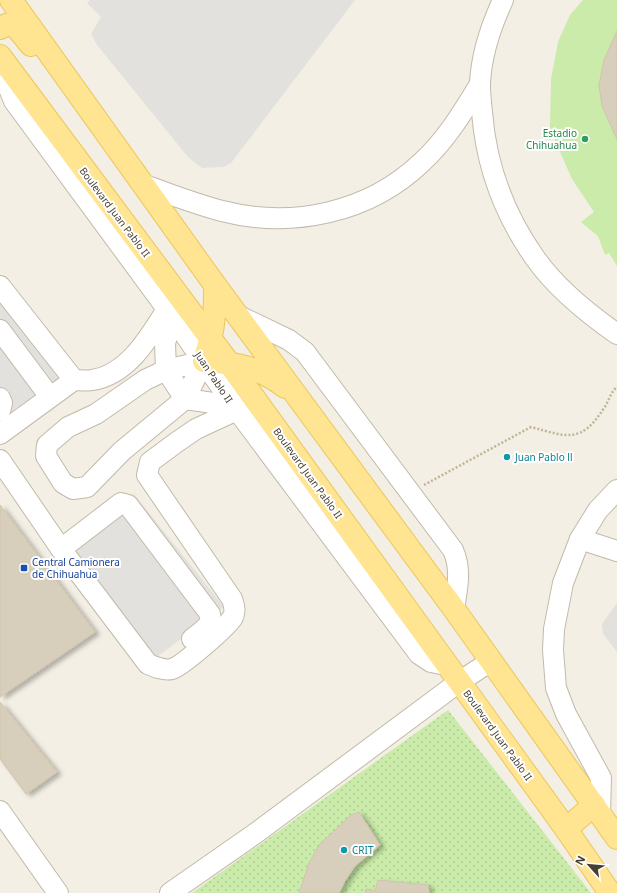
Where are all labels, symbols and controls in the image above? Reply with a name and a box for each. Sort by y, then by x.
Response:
place label: Estadio Chihuahua [526,126,577,152]
marker: Estadio Chihuahua [580,134,590,144]
street label: Boulevard Juan Pablo II [77,164,153,260]
street label: Juan Pablo II [191,348,236,405]
street label: Boulevard Juan Pablo II [270,425,346,521]
place label: Juan Pablo ll [514,450,573,464]
marker: Juan Pablo ll [502,452,512,462]
place label: Central Camionera de Chihuahua [32,555,120,581]
marker: Central Camionera de Chihuahua [19,563,29,573]
street label: Boulevard Juan Pablo II [460,687,536,783]
place label: CRIT [352,843,374,857]
marker: CRIT [339,845,349,855]
north arrow [569,845,609,885]
text: N [571,853,588,868]

